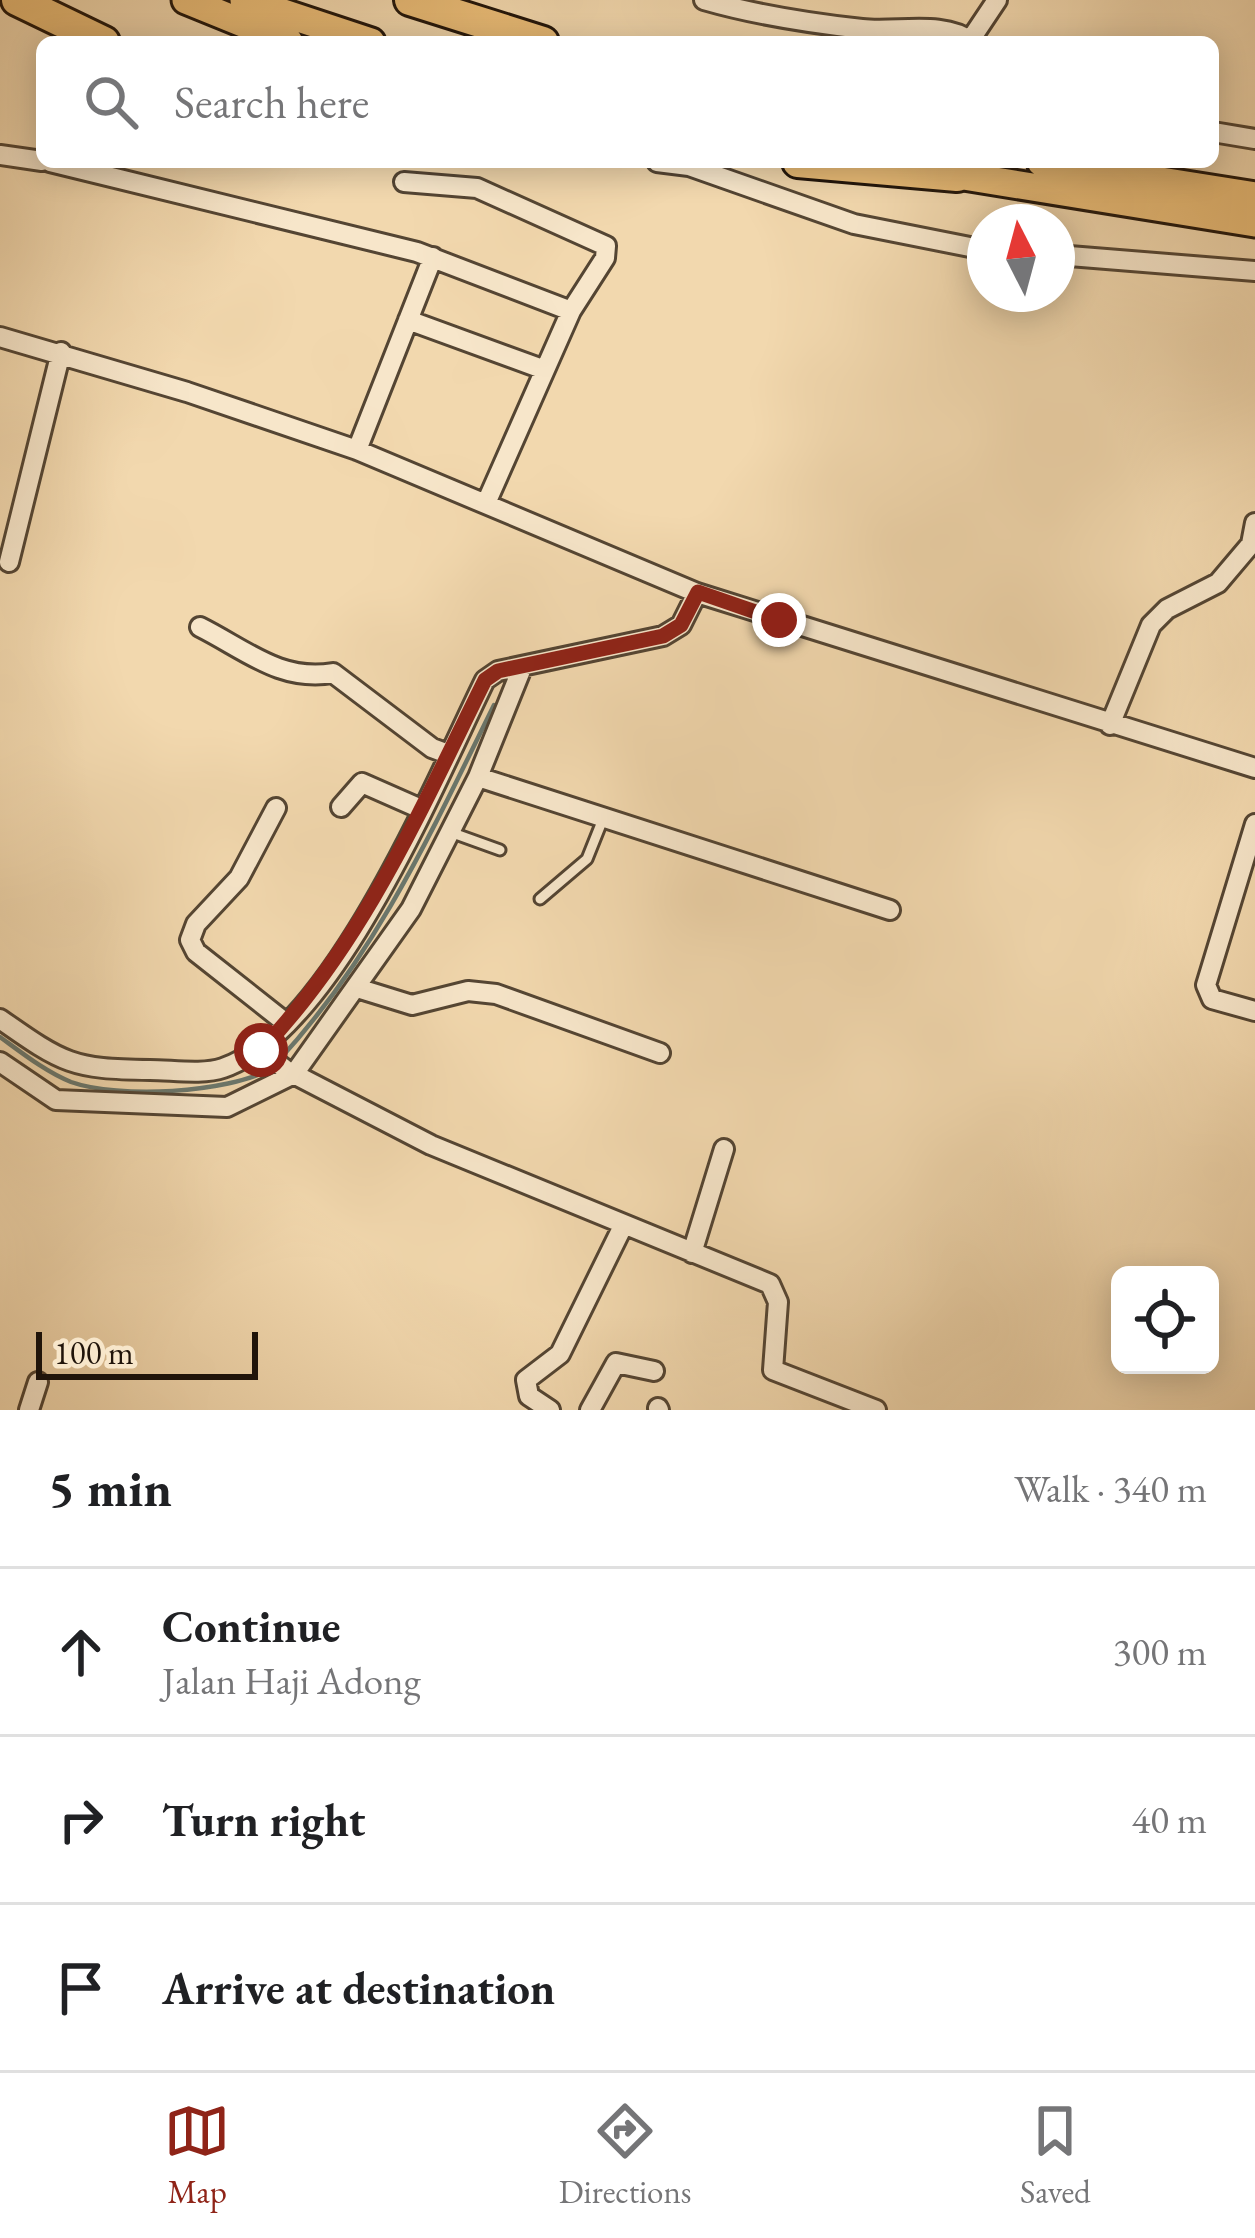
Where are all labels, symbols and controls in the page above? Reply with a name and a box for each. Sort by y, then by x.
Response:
search box [36,36,1219,168]
icon: search [78,69,144,135]
text: Search here [174,73,369,131]
north arrow [967,204,1075,312]
route end [752,593,806,647]
route start [234,1023,288,1077]
map controls [1111,1266,1219,1374]
button: locate [1111,1266,1219,1374]
scale bar [36,1326,258,1379]
text: 100 m [54,1331,134,1374]
text: 5 min [48,1455,172,1521]
text: Walk · 340 m [1014,1463,1207,1514]
text: Continue [162,1597,340,1655]
icon: ahead [48,1619,114,1685]
text: 300 m [1113,1626,1207,1677]
text: Jalan Haji Adong [162,1655,421,1706]
icon: right [48,1787,114,1853]
text: Turn right [162,1791,365,1849]
text: 40 m [1131,1794,1207,1845]
icon: arrive [48,1955,114,2021]
text: Arrive at destination [162,1959,555,2017]
tab: Map [164,2098,230,2213]
tab: Directions [559,2098,692,2213]
tab: Saved [1020,2098,1091,2213]

